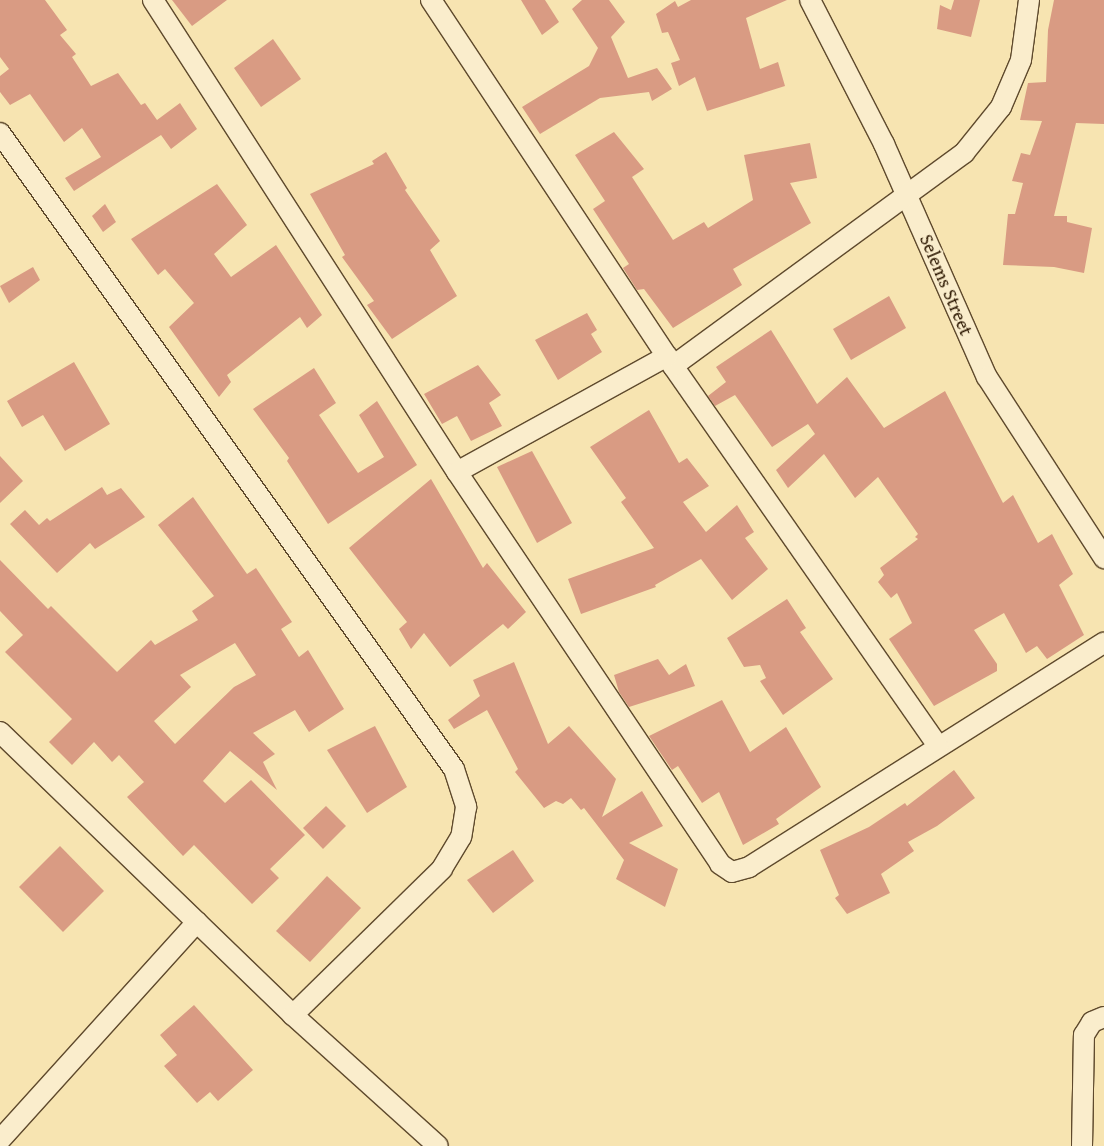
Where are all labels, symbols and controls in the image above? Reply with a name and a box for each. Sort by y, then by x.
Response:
street label: Selems Street [914,231,978,339]

